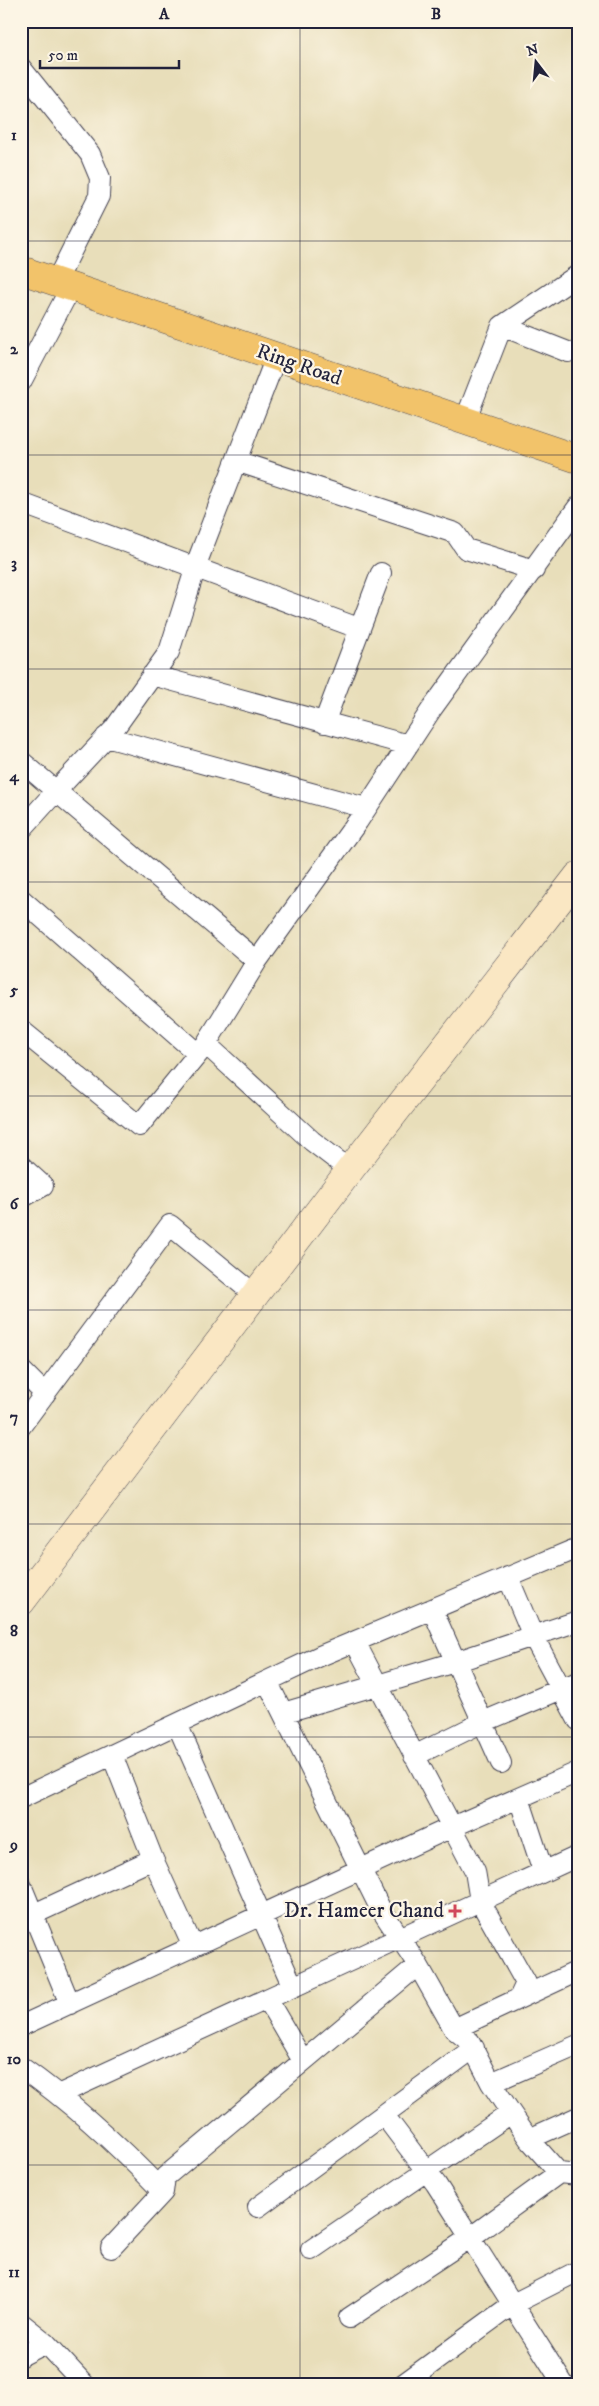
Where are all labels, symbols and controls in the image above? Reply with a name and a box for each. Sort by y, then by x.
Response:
text: A [158,4,170,24]
text: B [431,4,441,24]
scale bar [40,38,179,70]
north arrow [512,38,562,88]
text: N [525,40,541,61]
text: 50 m [48,46,78,65]
text: 1 [11,125,17,145]
street label: Ring Road [253,338,346,392]
text: 2 [10,339,19,359]
text: 3 [11,553,17,573]
text: 4 [8,766,19,786]
text: 5 [9,980,18,1000]
text: 6 [10,1194,20,1214]
text: 7 [10,1407,18,1427]
text: 8 [10,1621,18,1641]
text: 9 [9,1835,18,1855]
place label: Dr. Hameer Chand [284,1898,445,1924]
marker: Dr. Hameer Chand [448,1904,462,1918]
text: 10 [7,2049,22,2069]
text: 11 [8,2262,20,2282]

